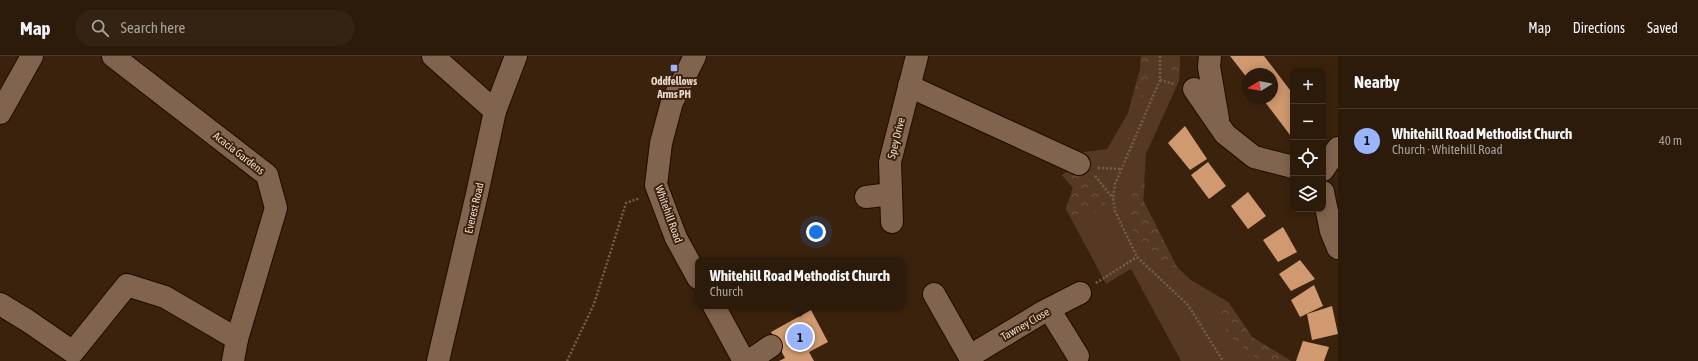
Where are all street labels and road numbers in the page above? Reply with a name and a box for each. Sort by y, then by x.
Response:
street label: Spey Drive [885,116,907,160]
street label: Acacia Gardens [211,129,267,177]
street label: Everest Road [462,181,486,235]
street label: Whitehill Road [653,184,685,244]
street label: Tawney Close [999,305,1051,343]

